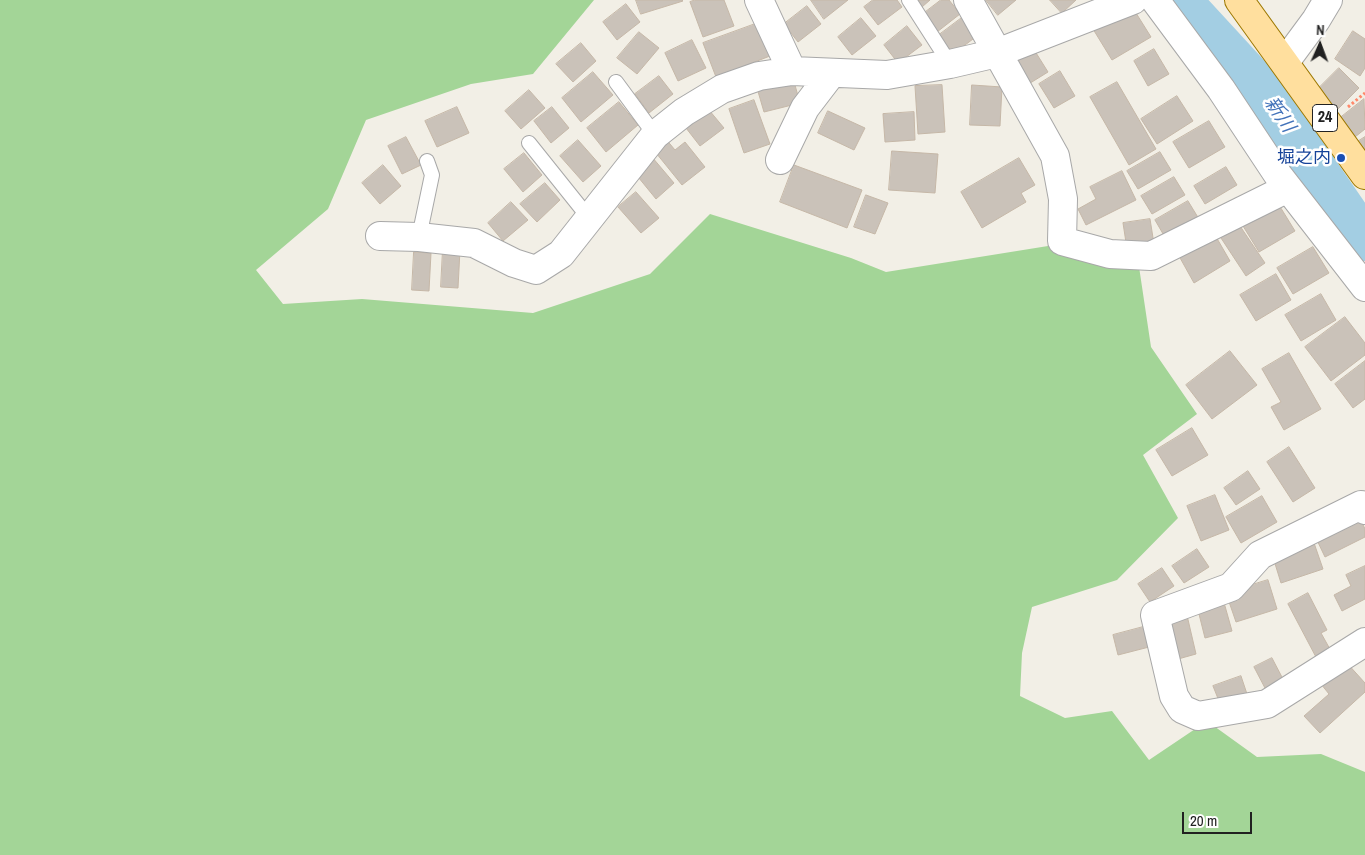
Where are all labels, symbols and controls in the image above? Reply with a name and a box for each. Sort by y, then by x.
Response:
north arrow [1295,20,1345,70]
text: N [1316,21,1325,39]
water label: 新川 [1259,93,1299,137]
road number: 24 [1312,105,1338,132]
place label: 堀之内 [1277,147,1331,169]
marker: 堀之内 [1335,152,1347,164]
scale bar [1185,802,1255,834]
text: 20 m [1190,810,1217,831]

